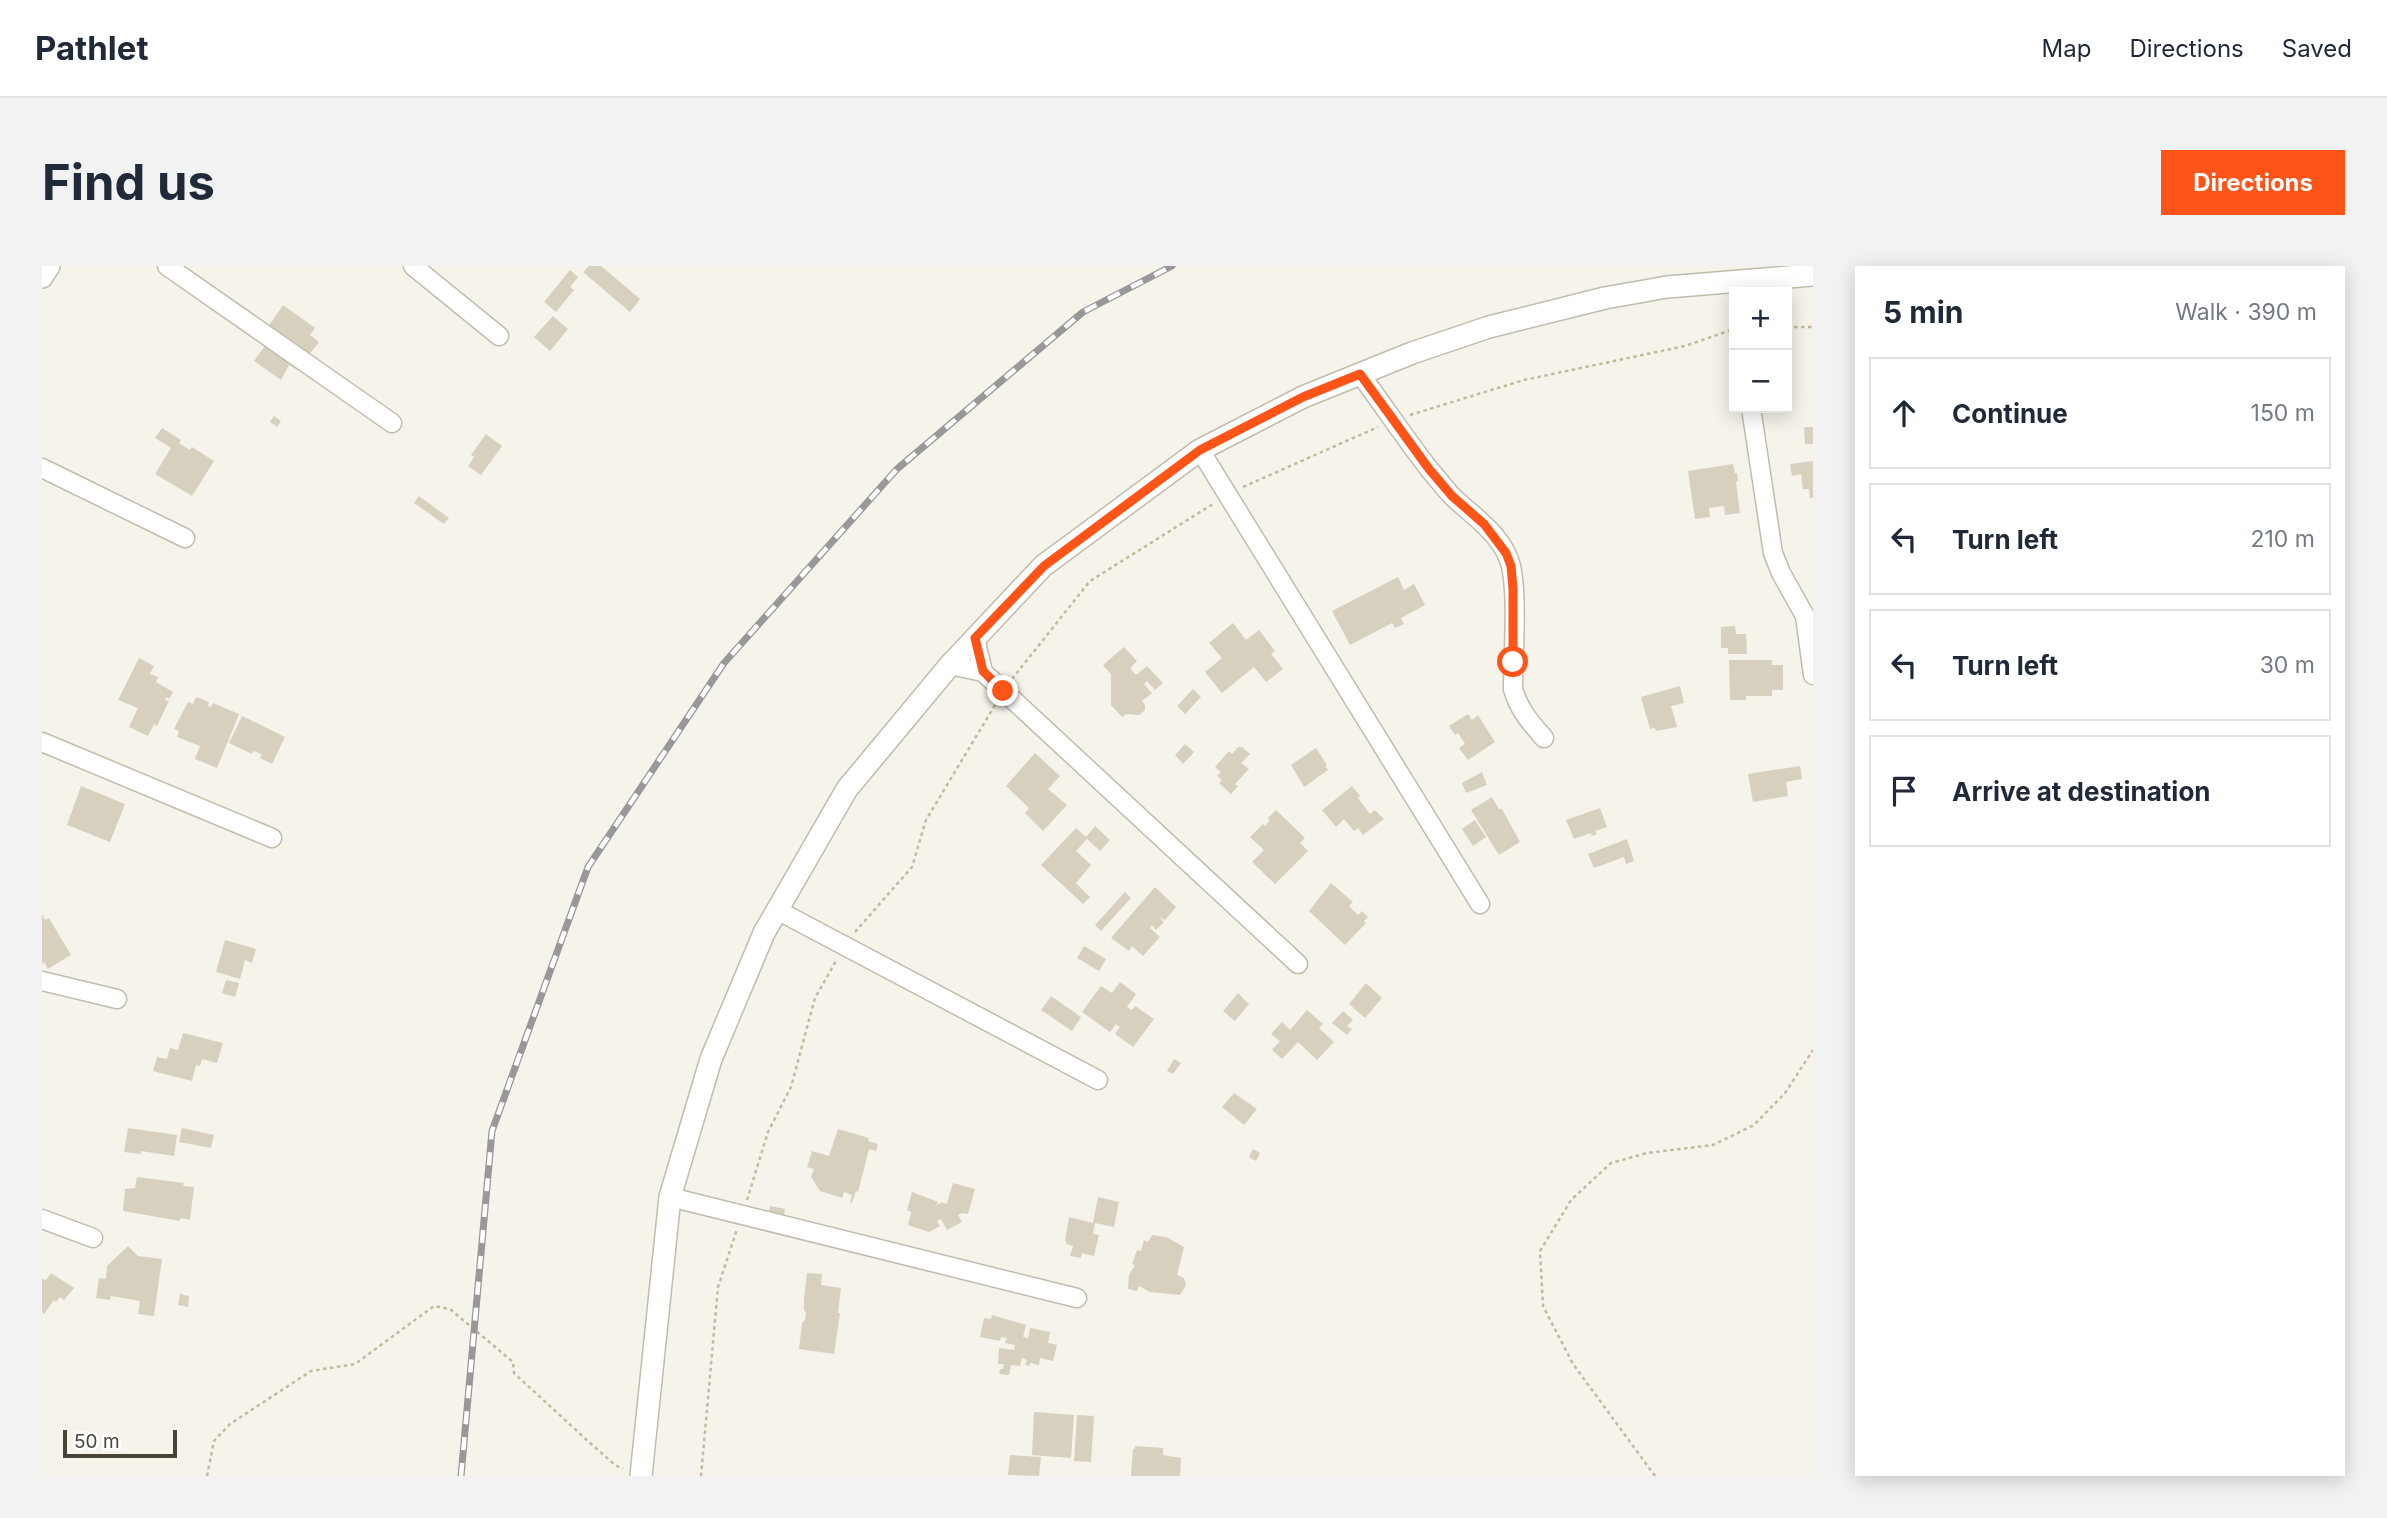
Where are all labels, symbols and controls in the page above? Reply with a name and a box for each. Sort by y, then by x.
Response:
text: Pathlet [35,28,149,68]
text: Map [2042,34,2091,63]
text: Directions [2129,34,2244,63]
text: Saved [2282,34,2352,63]
button: Directions [2161,150,2345,215]
text: Find us [42,153,215,212]
map controls [1729,287,1792,413]
button: + [1729,287,1792,350]
text: 5 min [1883,294,1963,330]
text: Walk · 390 m [2175,298,2317,326]
button: − [1729,350,1792,413]
icon: ahead [1885,394,1923,432]
text: Continue [1952,398,2068,429]
text: 150 m [2251,399,2315,427]
icon: left [1885,520,1923,558]
text: Turn left [1952,524,2058,555]
text: 210 m [2250,525,2315,553]
route start [1497,646,1528,677]
icon: left [1885,646,1923,684]
text: Turn left [1952,650,2058,681]
text: 30 m [2260,651,2315,679]
route end [987,675,1018,706]
icon: arrive [1885,772,1923,810]
text: Arrive at destination [1952,776,2211,807]
scale bar [63,1427,177,1459]
text: 50 m [74,1430,120,1453]

